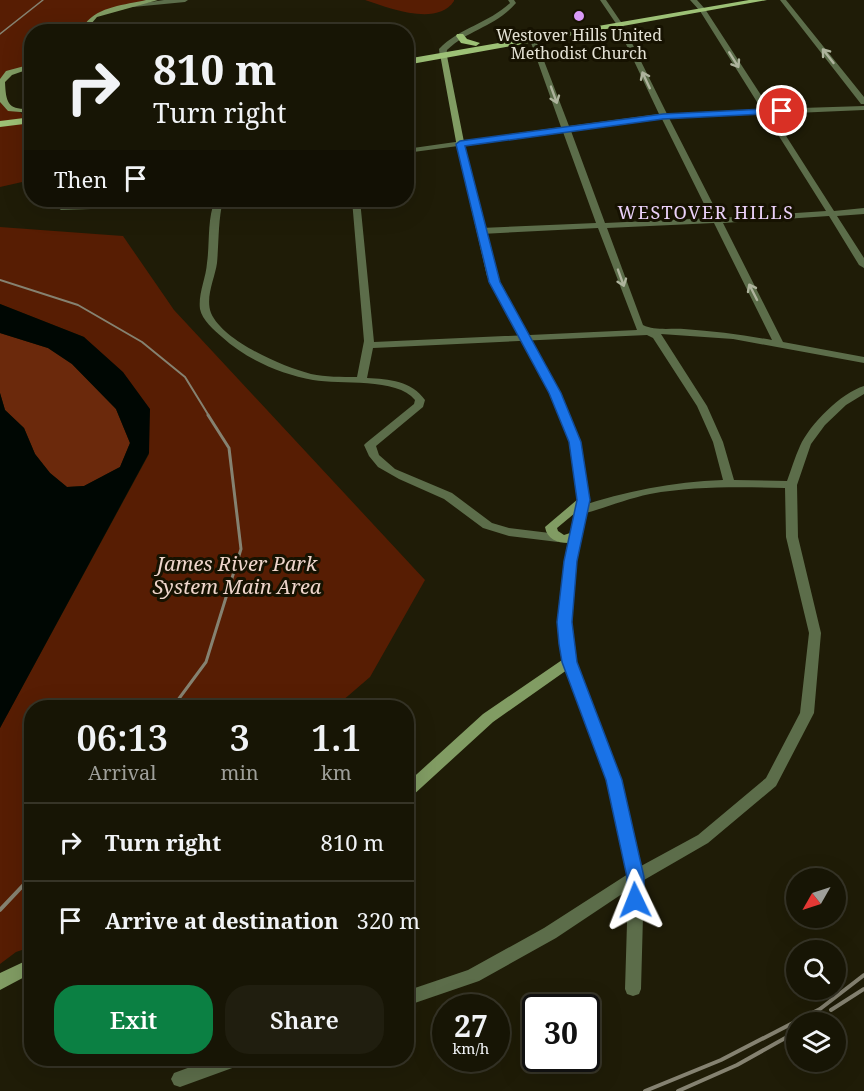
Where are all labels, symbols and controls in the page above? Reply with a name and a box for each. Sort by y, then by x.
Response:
marker: Westover Hills United Methodist Church [572,9,586,23]
place label: Westover Hills United Methodist Church [496,24,662,64]
text: 810 m [153,40,277,97]
icon: right [54,48,132,126]
one-way arrow [821,48,834,64]
one-way arrow [728,51,740,68]
one-way arrow [640,72,652,90]
one-way arrow [549,85,560,104]
pin [756,85,807,136]
text: Turn right [153,94,286,131]
icon: arrive [765,94,798,127]
icon: arrive [119,162,152,195]
text: Then [54,164,107,194]
district label: WESTOVER HILLS [617,200,795,224]
one-way arrow [616,268,627,287]
one-way arrow [747,283,759,301]
park label: James River Park System Main Area [153,550,322,600]
text: 06:13 [76,713,168,762]
text: 3 [229,713,250,762]
text: 1.1 [311,713,362,762]
text: Arrival [88,759,156,786]
text: min [221,759,259,786]
text: km [321,759,352,786]
icon: right [54,826,87,859]
text: Turn right [105,827,221,857]
text: 810 m [321,827,384,857]
position arrow [603,868,667,932]
north arrow [786,868,846,928]
map controls [786,868,846,1072]
icon: arrive [54,904,87,937]
text: Arrive at destination [105,905,339,935]
text: 320 m [357,905,420,935]
button: search [786,940,846,1000]
button: Exit [54,985,213,1054]
button: Share [225,985,384,1054]
speed limit sign: 30 [522,994,600,1072]
text: 27 [454,1005,488,1046]
button: layers [786,1012,846,1072]
text: km/h [453,1038,489,1058]

